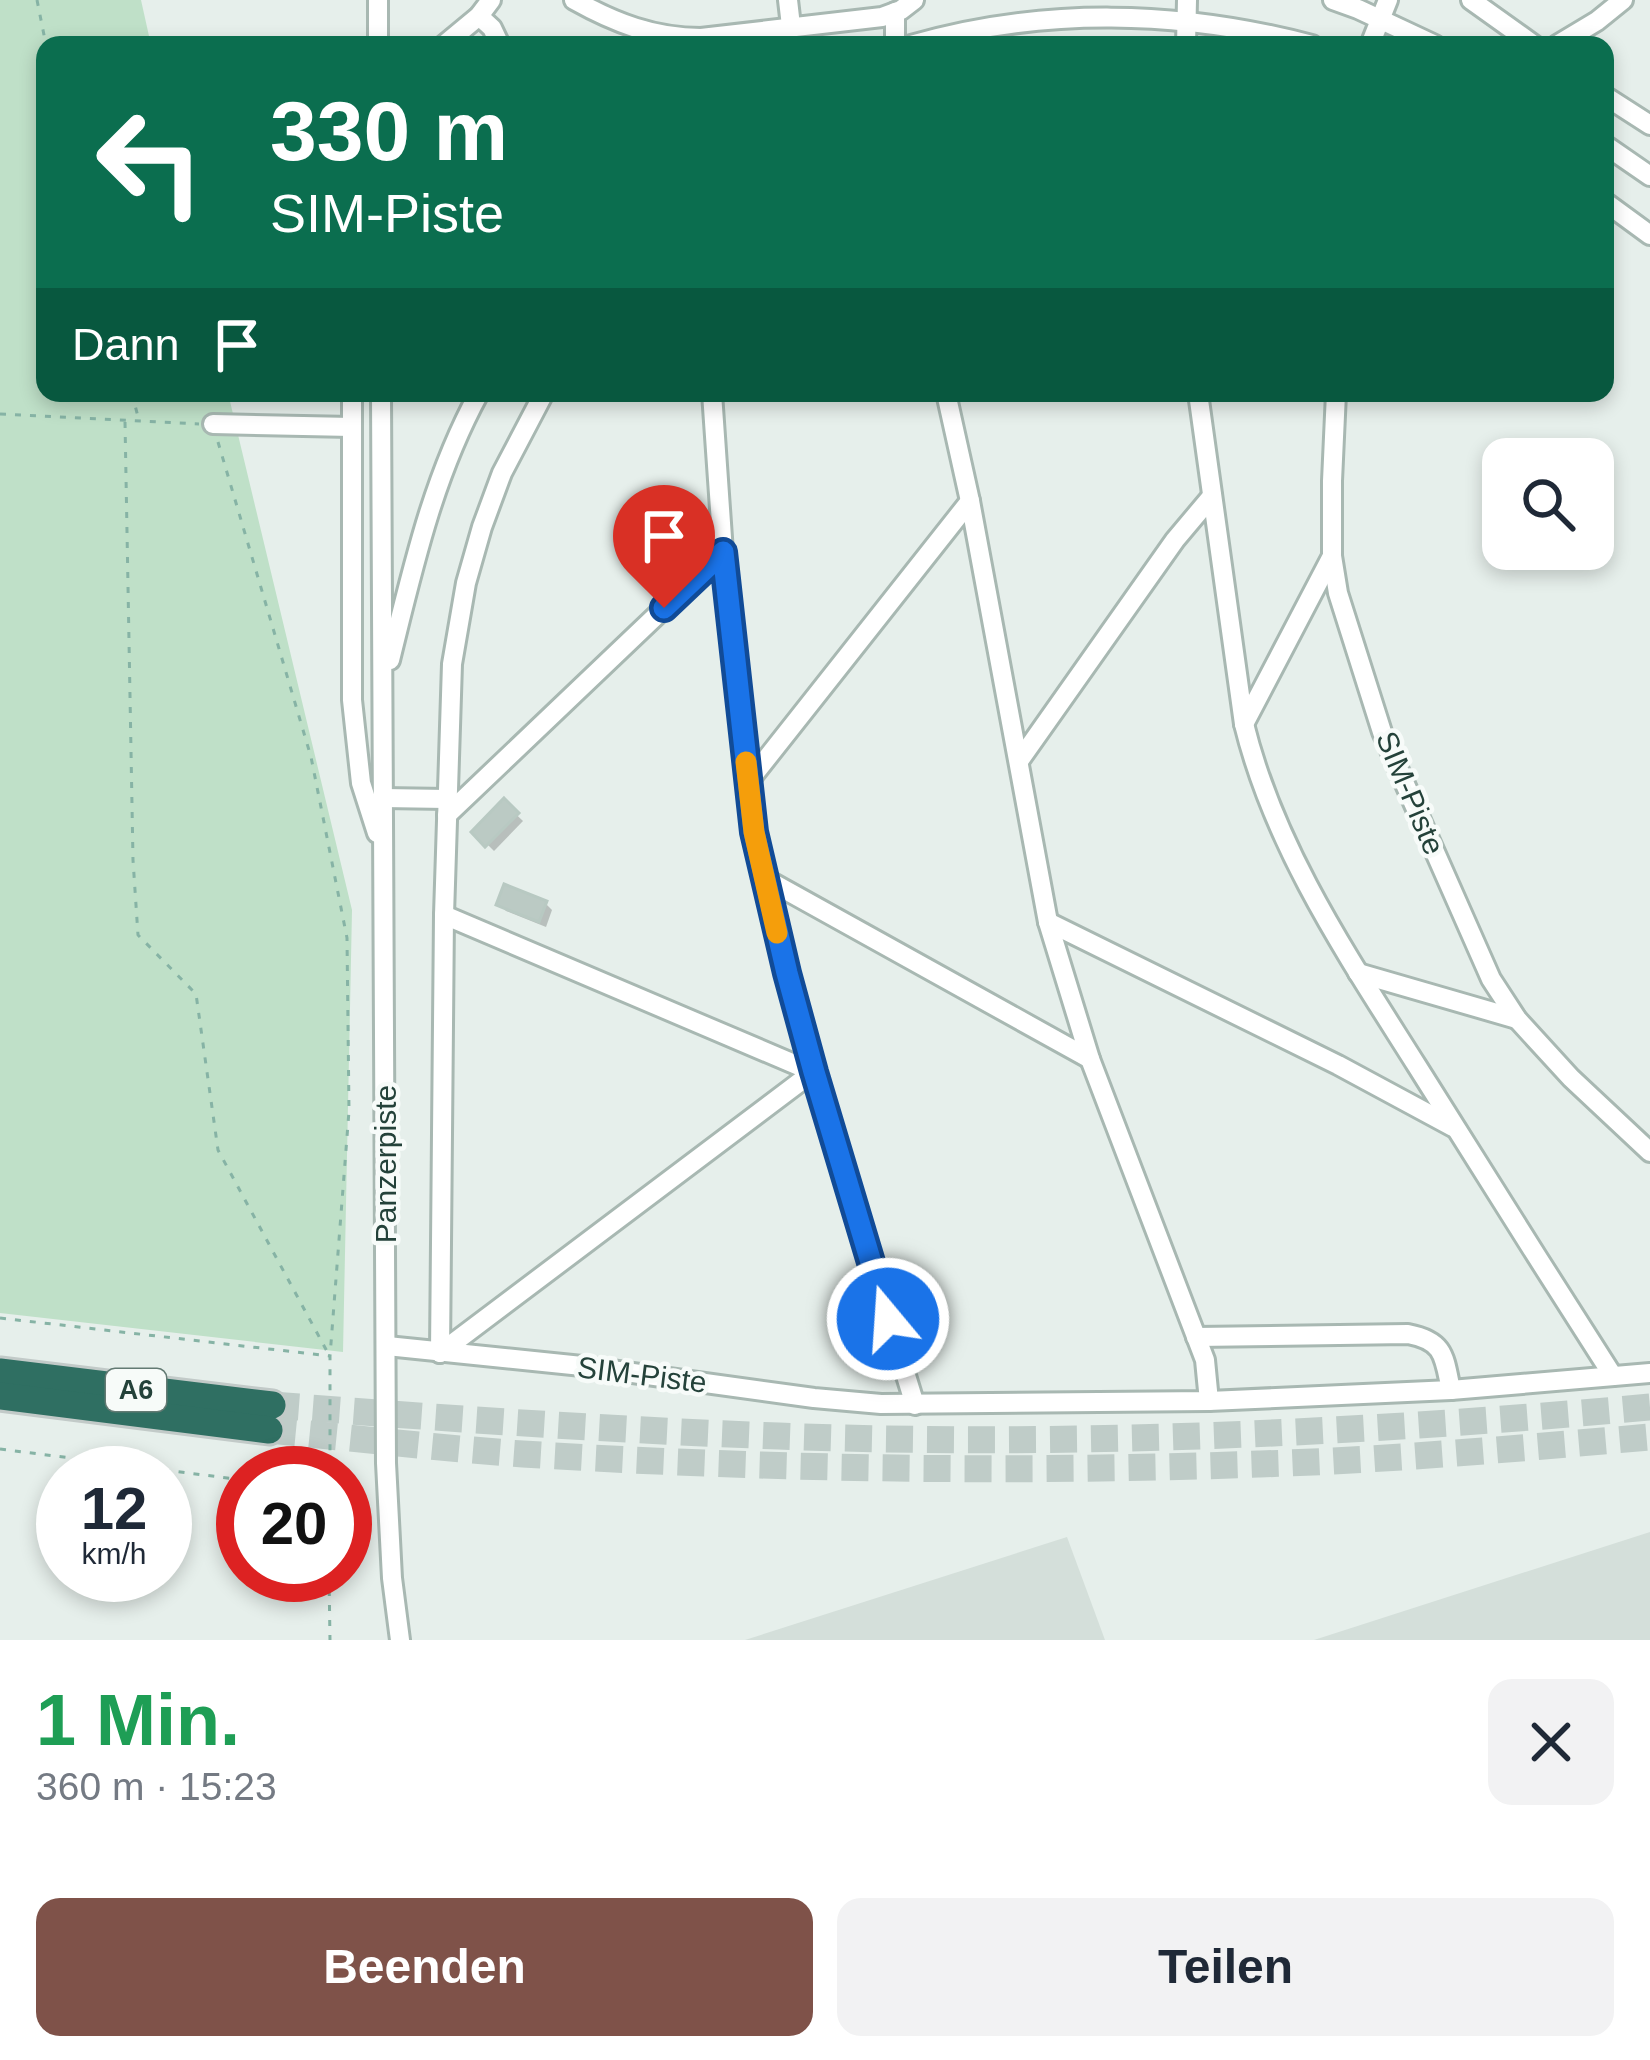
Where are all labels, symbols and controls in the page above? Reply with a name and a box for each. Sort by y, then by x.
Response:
icon: left [72,84,228,240]
text: 330 m [270,84,508,178]
text: SIM-Piste [270,183,504,243]
icon: arrive [204,312,270,378]
text: Dann [72,319,180,370]
map controls [1482,438,1614,570]
button: search [1482,438,1614,570]
pin [613,485,715,608]
icon: arrive [631,503,697,569]
street label: SIM-Piste [1370,727,1451,859]
street label: Panzerpiste [369,1085,402,1243]
position arrow [825,1256,951,1382]
street label: SIM-Piste [576,1350,709,1399]
road number: A6 [106,1369,166,1411]
speed limit sign: 20 [216,1446,372,1602]
text: 12 [81,1475,147,1542]
text: km/h [81,1537,147,1570]
button: close [1488,1679,1614,1805]
text: 1 Min. [36,1680,240,1760]
text: 360 m · 15:23 [36,1765,277,1808]
button: Beenden [36,1898,813,2036]
button: Teilen [837,1898,1614,2036]

